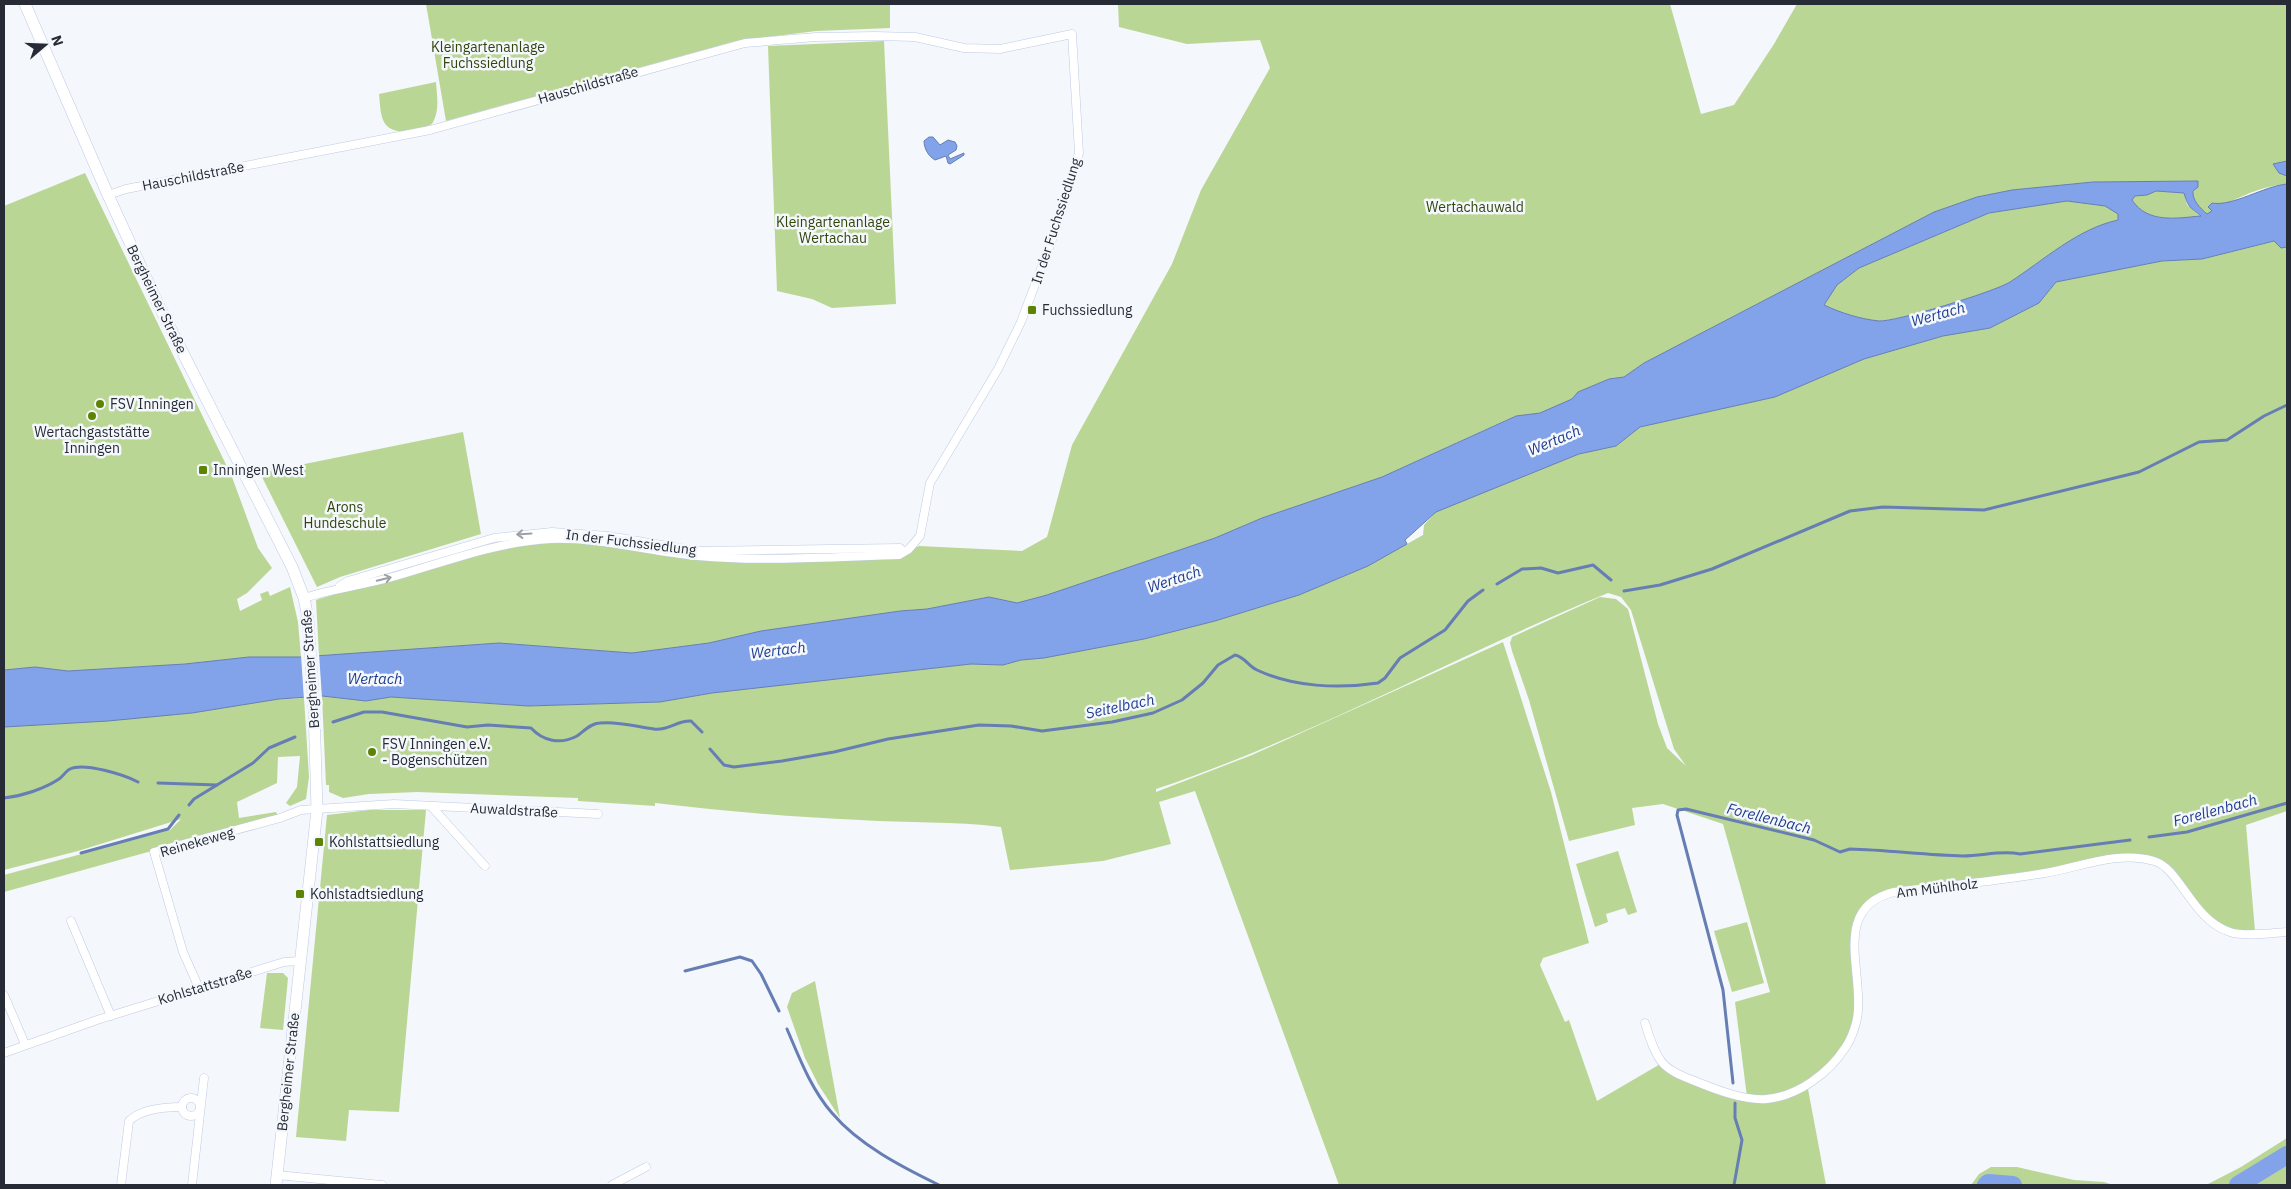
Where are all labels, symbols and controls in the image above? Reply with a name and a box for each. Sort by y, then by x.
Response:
north arrow [20,20,70,70]
text: N [47,33,67,48]
park label: Kleingartenanlage Fuchssiedlung [431,38,545,72]
street label: Hauschildstraße [536,62,640,108]
street label: In der Fuchssiedlung [1027,155,1085,286]
street label: Hauschildstraße [141,157,246,195]
park label: Wertachauwald [1426,198,1524,216]
park label: Kleingartenanlage Wertachau [776,213,890,247]
street label: Bergheimer Straße [123,242,191,357]
water label: Wertach [1909,298,1967,330]
place label: Fuchssiedlung [1042,301,1133,319]
marker: Fuchssiedlung [1026,304,1038,316]
place label: FSV Inningen [110,395,194,413]
marker: FSV Inningen [94,398,106,410]
marker: Wertachgaststätte Inningen [86,410,98,422]
water label: Wertach [1525,420,1583,460]
place label: Wertachgaststätte Inningen [34,423,150,457]
place label: Inningen West [213,461,304,479]
marker: Inningen West [197,464,209,476]
park label: Arons Hundeschule [304,498,387,532]
street label: In der Fuchssiedlung [565,525,698,559]
one-way arrow [517,529,533,538]
water label: Wertach [1145,561,1203,597]
one-way arrow [375,574,391,584]
street label: Bergheimer Straße [297,609,323,729]
water label: Wertach [749,637,807,663]
water label: Wertach [347,669,403,688]
water label: Seitelbach [1084,689,1156,723]
place label: FSV Inningen e.V. - Bogenschützen [382,735,491,769]
marker: FSV Inningen e.V. - Bogenschützen [366,746,378,758]
water label: Forellenbach [2171,790,2259,830]
water label: Forellenbach [1725,798,1813,838]
street label: Auwaldstraße [470,799,559,821]
street label: Reinekeweg [158,823,237,861]
place label: Kohlstattsiedlung [329,833,440,851]
marker: Kohlstattsiedlung [313,836,325,848]
street label: Am Mühlholz [1895,874,1979,902]
place label: Kohlstadtsiedlung [310,885,424,903]
marker: Kohlstadtsiedlung [294,888,306,900]
street label: Kohlstattstraße [156,963,255,1009]
street label: Bergheimer Straße [273,1012,303,1132]

